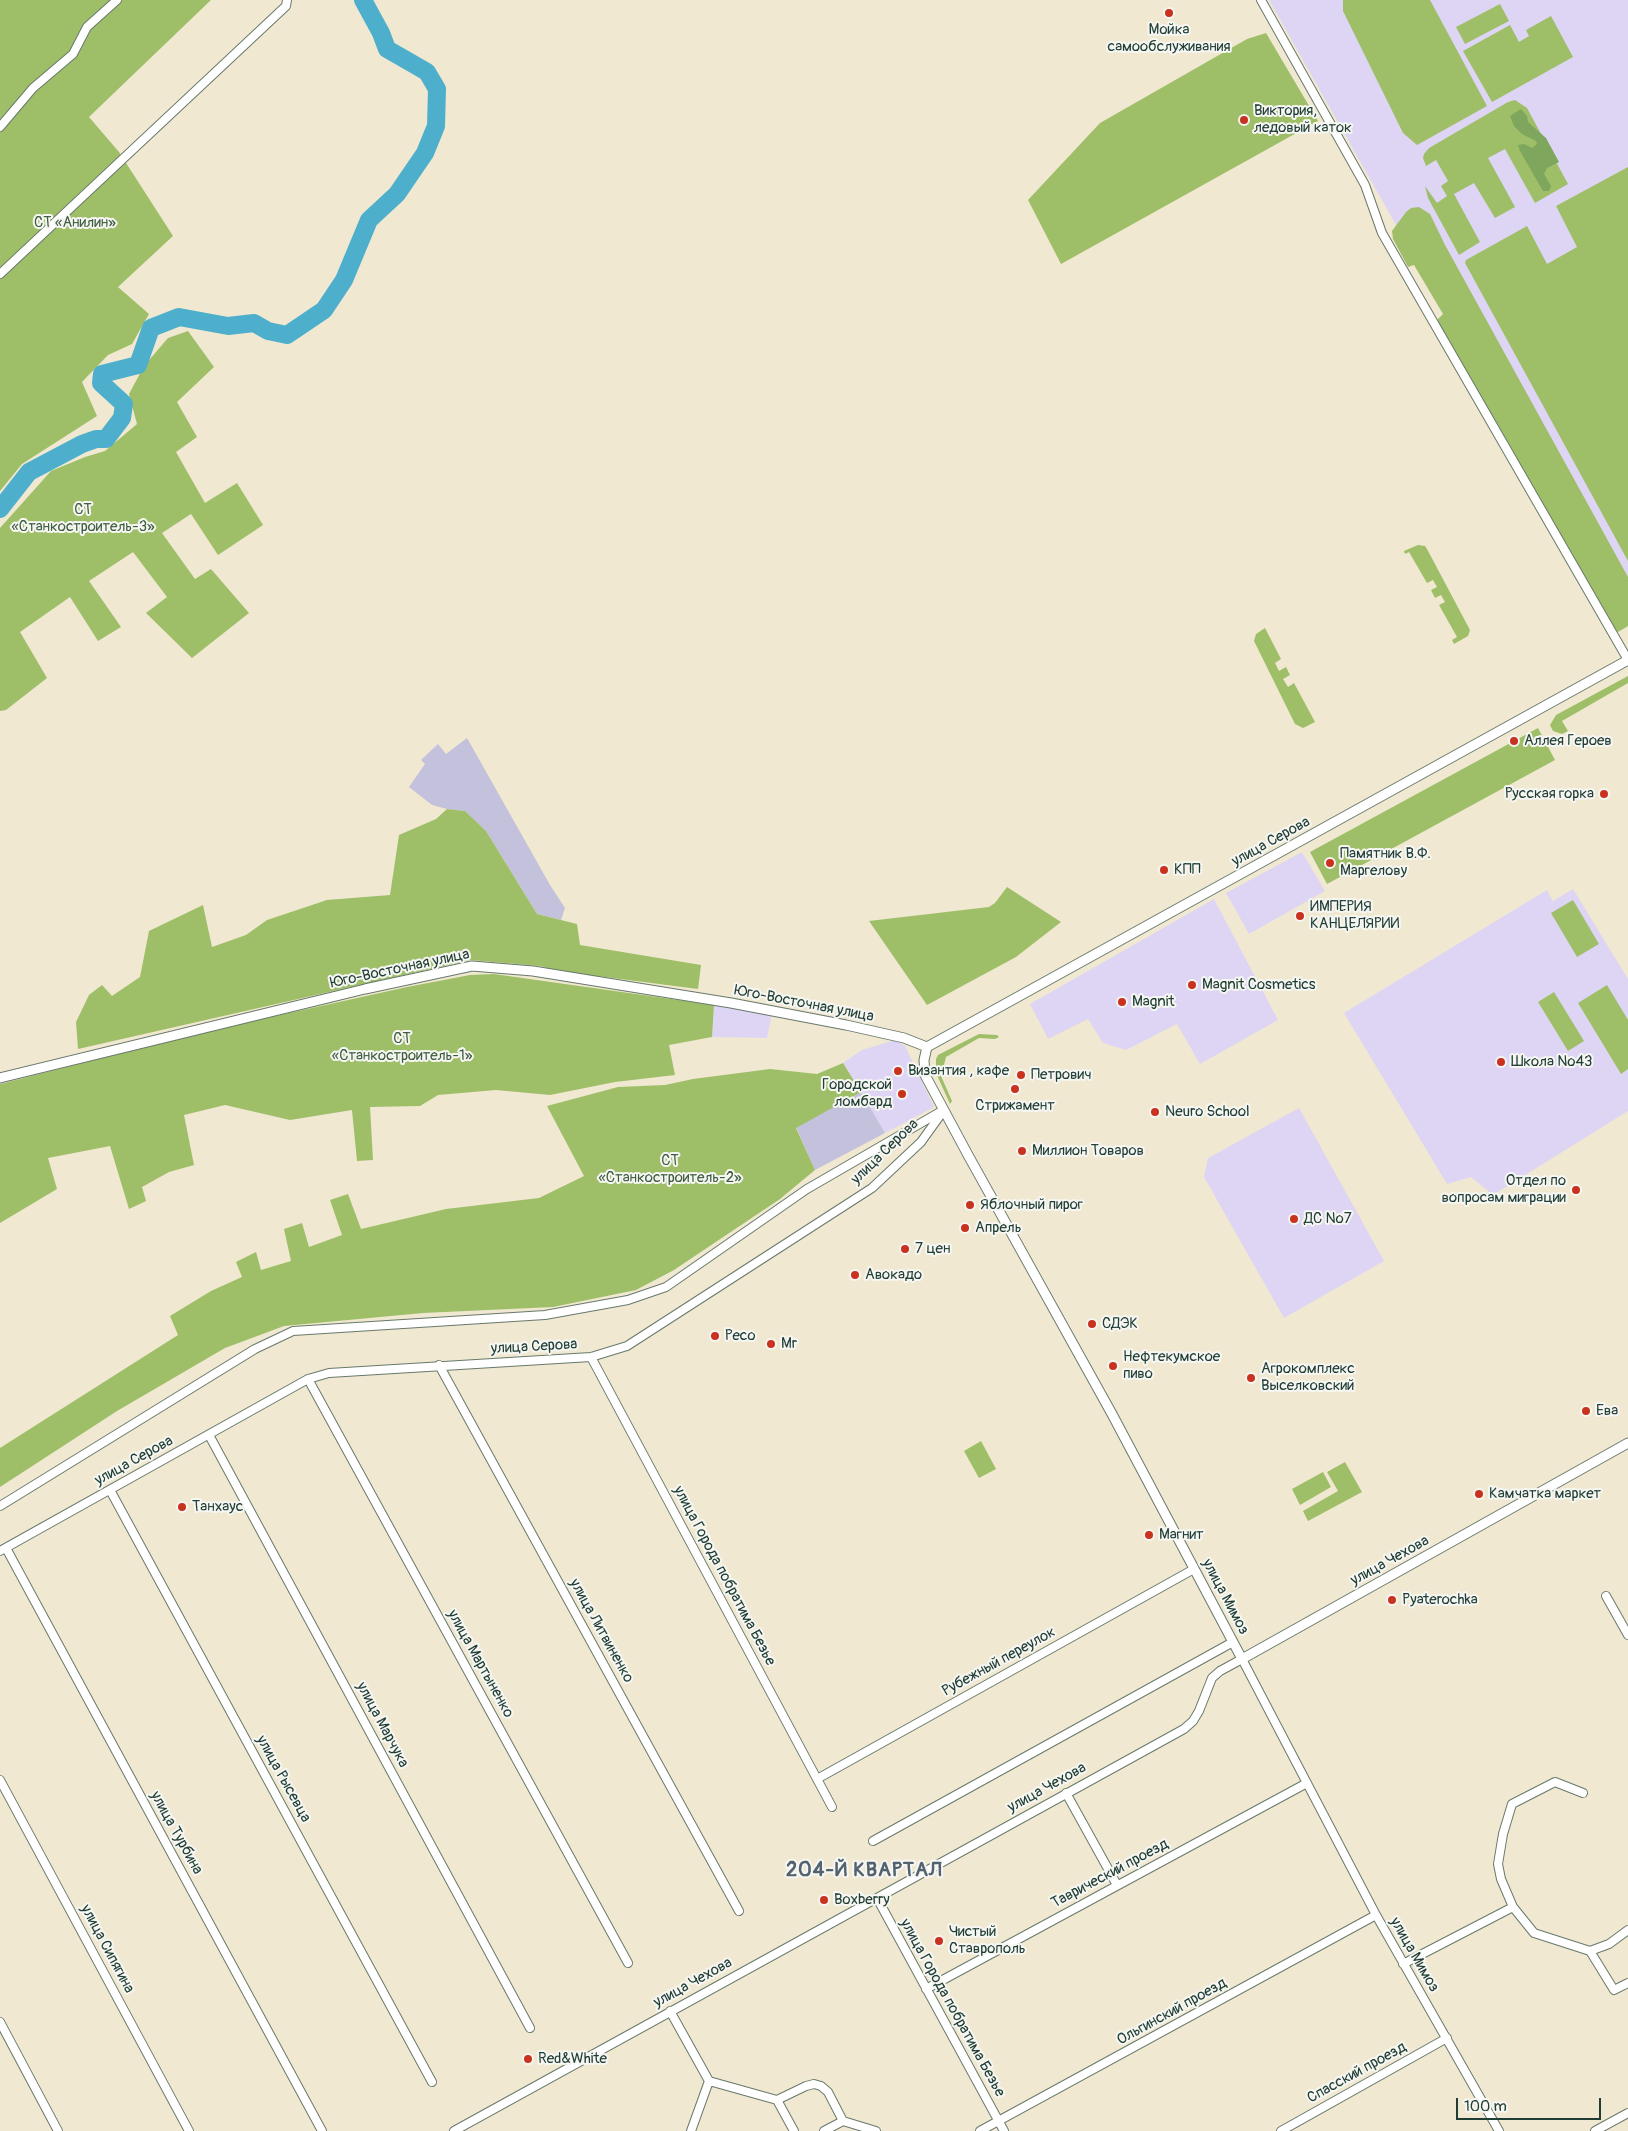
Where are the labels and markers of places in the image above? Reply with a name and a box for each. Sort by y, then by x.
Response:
marker: Мойка самообслуживания [1163,7,1175,19]
place label: Мойка самообслуживания [1108,21,1230,56]
place label: Виктория, ледовый каток [1254,102,1352,137]
marker: Виктория, ледовый каток [1238,114,1250,126]
place label: Аллея Героев [1524,732,1612,750]
marker: Аллея Героев [1508,735,1520,747]
place label: Русская горка [1505,785,1594,803]
marker: Русская горка [1598,788,1610,800]
place label: Памятник В.Ф. Маргелову [1340,845,1431,880]
marker: Памятник В.Ф. Маргелову [1324,857,1336,869]
place label: КПП [1174,861,1201,879]
marker: КПП [1158,864,1170,876]
place label: ИМПЕРИЯ КАНЦЕЛЯРИИ [1310,898,1399,933]
marker: ИМПЕРИЯ КАНЦЕЛЯРИИ [1294,910,1306,922]
place label: Magnit Cosmetics [1202,976,1316,994]
marker: Magnit Cosmetics [1186,979,1198,991]
place label: Magnit [1132,993,1175,1011]
marker: Magnit [1116,996,1128,1008]
place label: Школа №43 [1511,1053,1592,1071]
marker: Школа №43 [1495,1056,1507,1068]
place label: Византия , кафе [908,1062,1009,1080]
marker: Византия , кафе [892,1065,904,1077]
place label: Петрович [1031,1066,1092,1084]
marker: Петрович [1015,1069,1027,1081]
place label: Городской ломбард [822,1076,892,1111]
marker: Стрижамент [1009,1083,1021,1095]
marker: Городской ломбард [896,1088,908,1100]
place label: Стрижамент [975,1097,1055,1115]
place label: Neuro School [1165,1103,1250,1121]
marker: Neuro School [1149,1106,1161,1118]
place label: Миллион Товаров [1032,1142,1144,1160]
marker: Миллион Товаров [1016,1145,1028,1157]
place label: Отдел по вопросам миграции [1442,1172,1566,1207]
marker: Отдел по вопросам миграции [1570,1184,1582,1196]
place label: Яблочный пирог [980,1196,1083,1214]
marker: Яблочный пирог [964,1199,976,1211]
place label: ДС №7 [1304,1210,1352,1228]
marker: ДС №7 [1288,1213,1300,1225]
place label: Апрель [975,1219,1022,1237]
marker: Апрель [959,1222,971,1234]
place label: 7 цен [915,1240,950,1258]
marker: 7 цен [899,1243,911,1255]
place label: Авокадо [865,1266,922,1284]
marker: Авокадо [849,1269,861,1281]
place label: СДЭК [1102,1315,1138,1333]
marker: СДЭК [1086,1318,1098,1330]
place label: Ресо [725,1327,756,1345]
marker: Ресо [709,1330,721,1342]
place label: Mr [781,1335,797,1353]
marker: Mr [765,1338,777,1350]
place label: Нефтекумское пиво [1123,1348,1220,1383]
marker: Нефтекумское пиво [1107,1360,1119,1372]
place label: Агрокомплекс Выселковский [1261,1360,1355,1395]
marker: Агрокомплекс Выселковский [1245,1372,1257,1384]
place label: Ева [1596,1402,1618,1420]
marker: Ева [1580,1405,1592,1417]
place label: Камчатка маркет [1489,1485,1601,1503]
marker: Камчатка маркет [1473,1488,1485,1500]
place label: Танхаус [192,1498,243,1516]
marker: Танхаус [176,1501,188,1513]
place label: Магнит [1159,1526,1204,1544]
marker: Магнит [1143,1529,1155,1541]
place label: Pyaterochka [1402,1591,1478,1609]
marker: Pyaterochka [1386,1594,1398,1606]
place label: Boxberry [834,1891,890,1909]
marker: Boxberry [818,1894,830,1906]
place label: Чистый Ставрополь [949,1923,1026,1958]
marker: Чистый Ставрополь [933,1935,945,1947]
place label: Red&White [538,2050,607,2068]
marker: Red&White [522,2053,534,2065]

